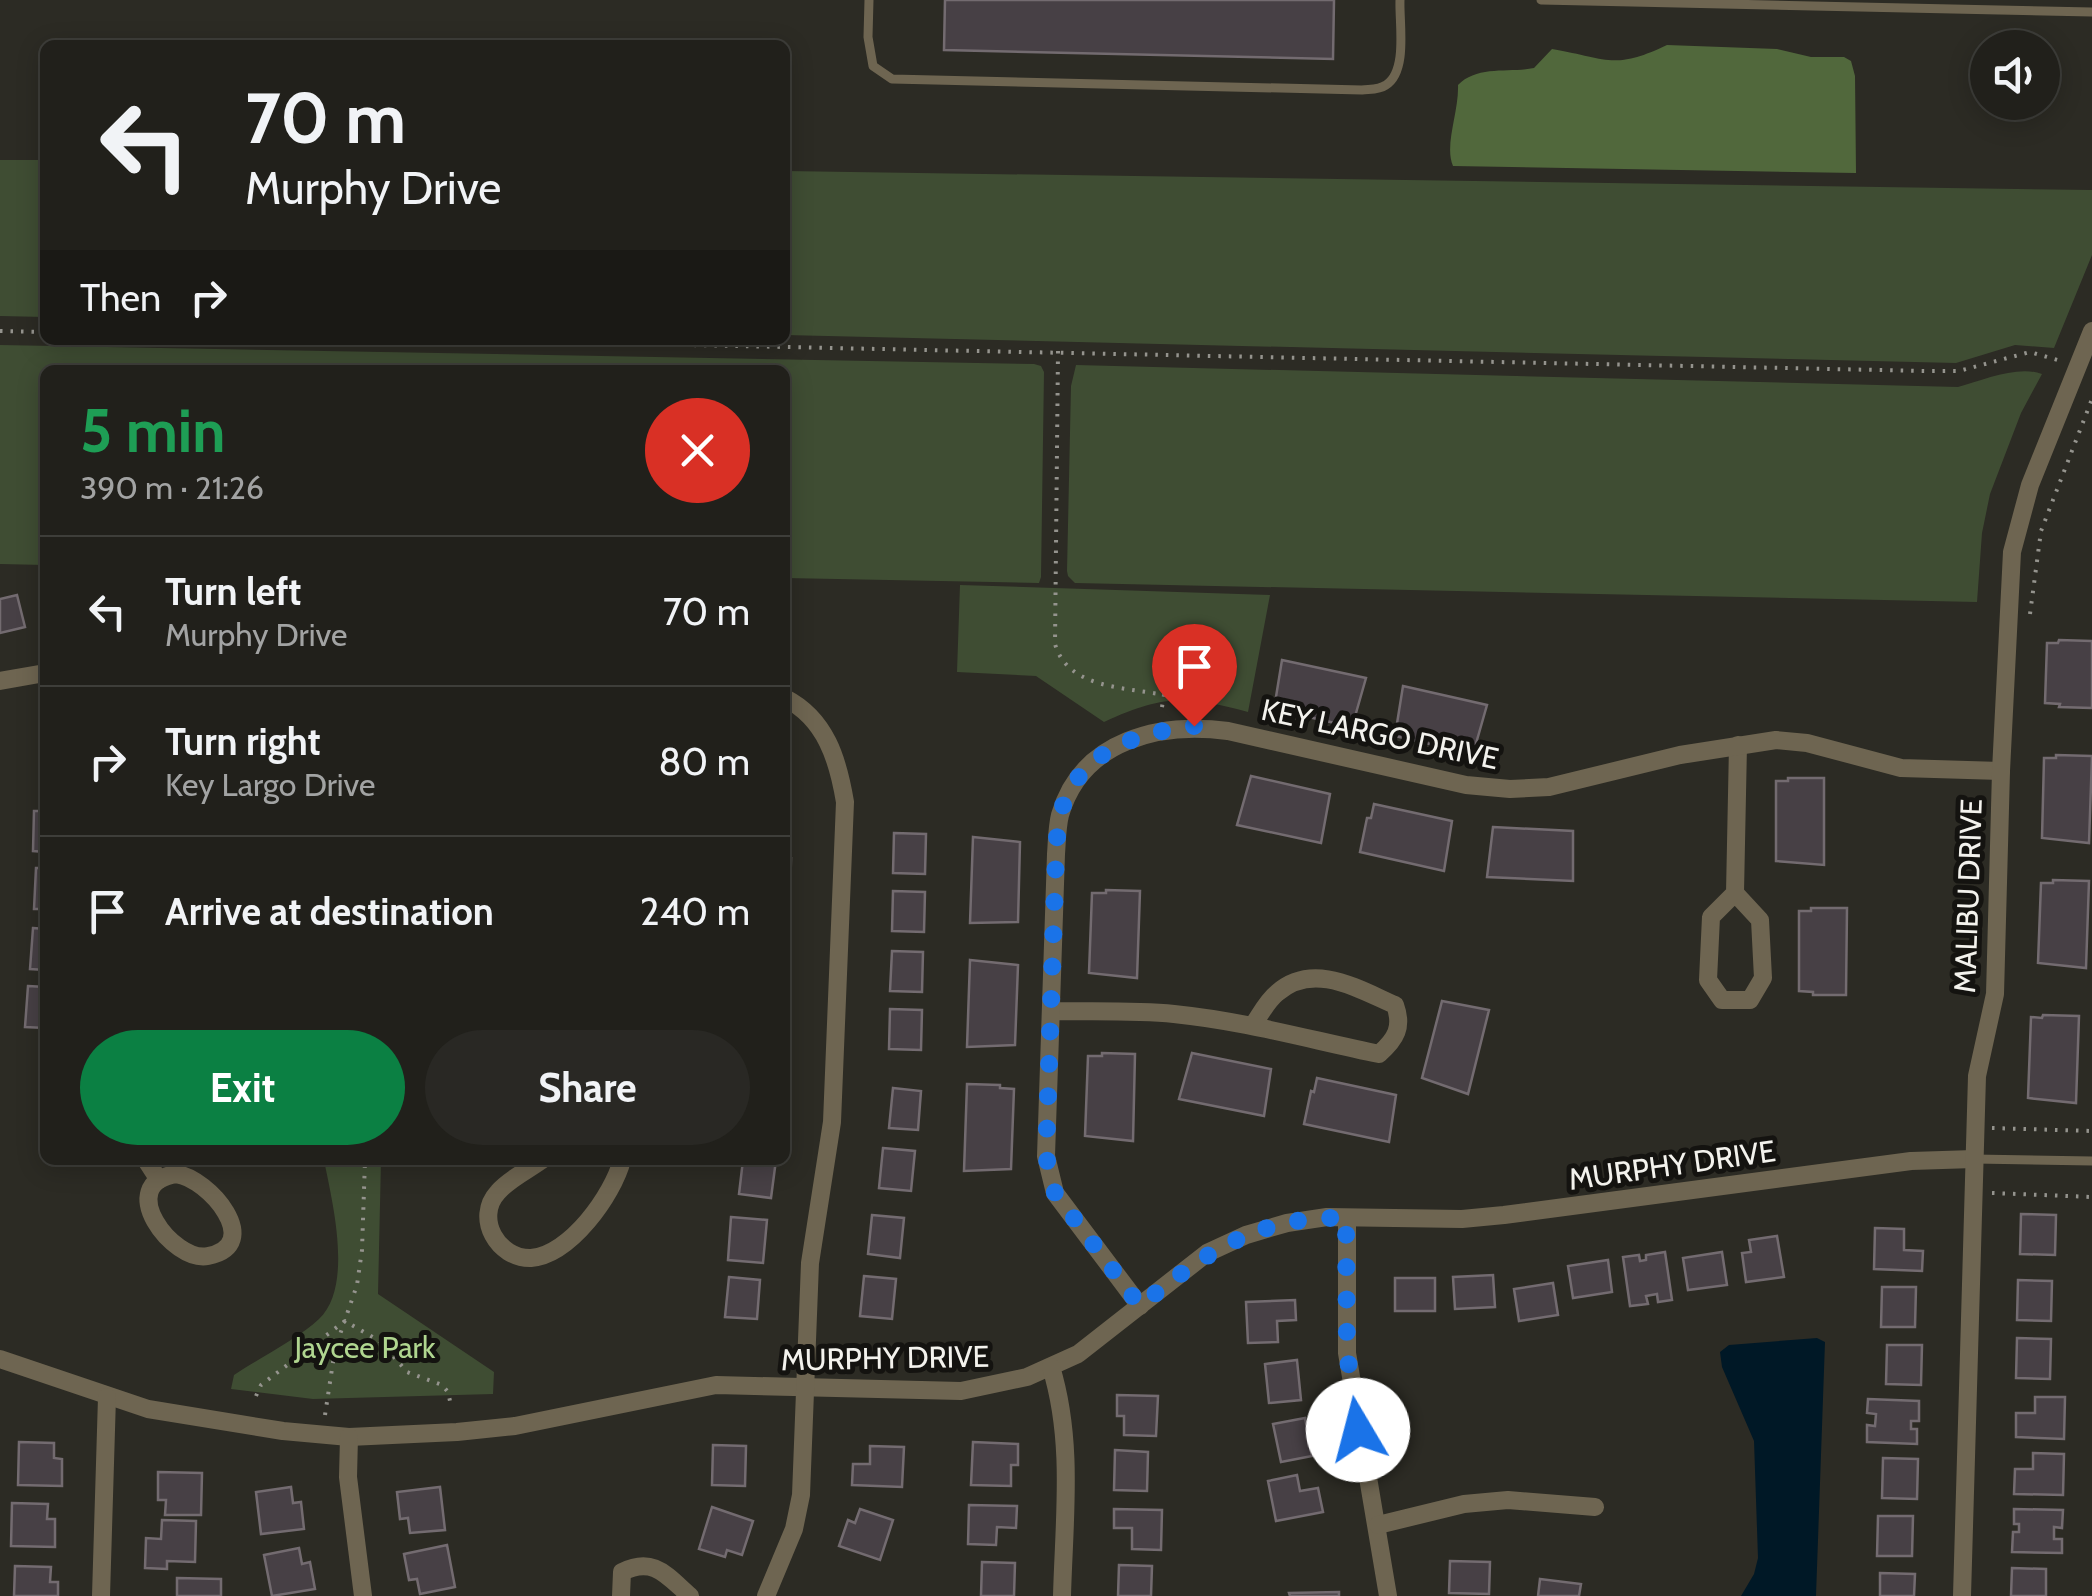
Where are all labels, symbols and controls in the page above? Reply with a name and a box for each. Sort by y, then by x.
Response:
map controls [1970,30,2060,120]
button: sound [1970,30,2060,120]
text: 70 m [245,75,406,161]
icon: left [80,80,210,210]
text: Murphy Drive [245,161,501,215]
icon: right [181,270,236,325]
text: Then [80,274,161,321]
text: 5 min [80,394,225,467]
button: close [645,398,750,503]
text: 390 m · 21:26 [80,468,264,507]
text: Turn left [165,568,301,615]
icon: left [80,584,135,639]
text: 70 m [663,588,750,635]
text: Murphy Drive [165,615,347,654]
pin [1152,624,1237,727]
icon: arrive [1167,639,1222,694]
street label: KEY LARGO DRIVE [1258,691,1502,777]
text: Turn right [165,718,321,765]
icon: right [80,734,135,789]
text: 80 m [659,738,750,785]
text: Key Largo Drive [165,765,375,804]
street label: MALIBU DRIVE [1946,798,1990,994]
icon: arrive [80,884,135,939]
text: Arrive at destination [165,888,494,935]
text: 240 m [640,888,750,935]
button: Exit [80,1030,405,1145]
button: Share [425,1030,750,1145]
street label: MURPHY DRIVE [1566,1132,1778,1198]
park label: Jaycee Park [294,1329,436,1366]
street label: MURPHY DRIVE [780,1338,990,1378]
position arrow [1306,1378,1410,1482]

